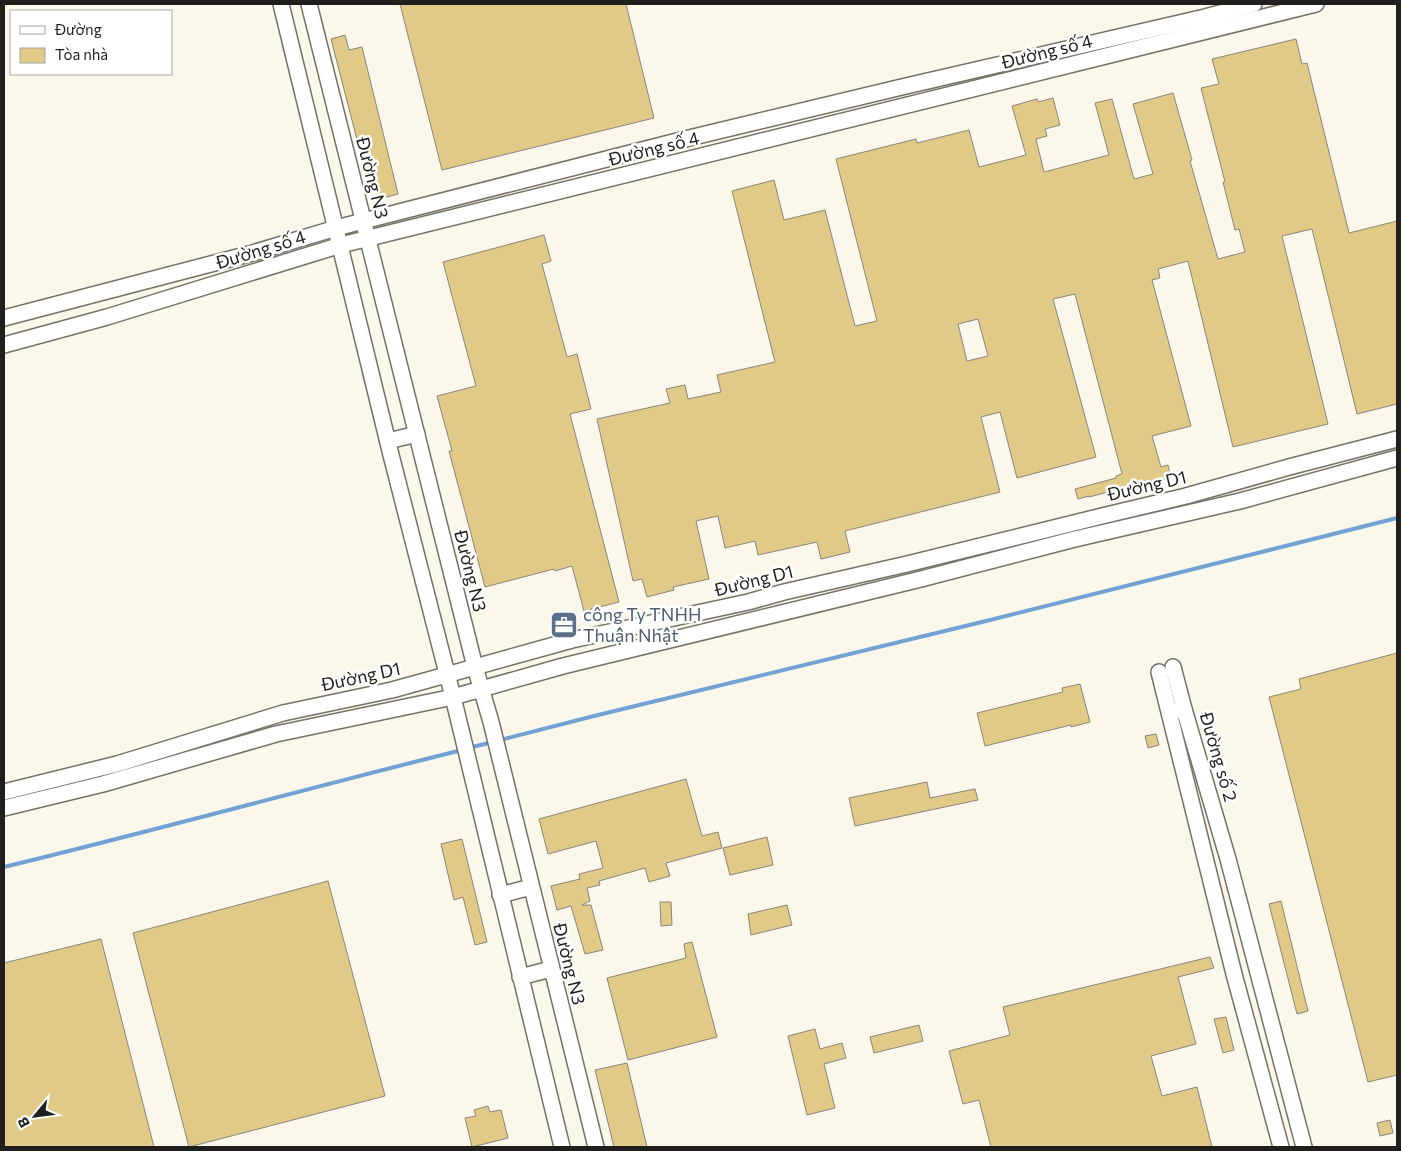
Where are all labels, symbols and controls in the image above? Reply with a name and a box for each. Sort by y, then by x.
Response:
legend [10,10,172,75]
text: Đường [54,20,102,38]
street label: Đường số 4 [998,29,1095,73]
text: Tòa nhà [55,45,108,63]
street label: Đường số 4 [605,126,702,170]
street label: Đường N3 [352,134,394,221]
street label: Đường số 4 [212,225,308,273]
street label: Đường D1 [1104,465,1188,505]
street label: Đường N3 [450,527,492,614]
street label: Đường D1 [711,560,795,601]
place label: công Ty TNHH Thuận Nhật [583,603,701,646]
office icon: công Ty TNHH Thuận Nhật [549,610,579,640]
street label: Đường D1 [318,657,402,695]
street label: Đường số 2 [1195,709,1242,804]
street label: Đường N3 [549,920,591,1007]
north arrow [10,1091,60,1141]
text: B [14,1114,33,1131]

